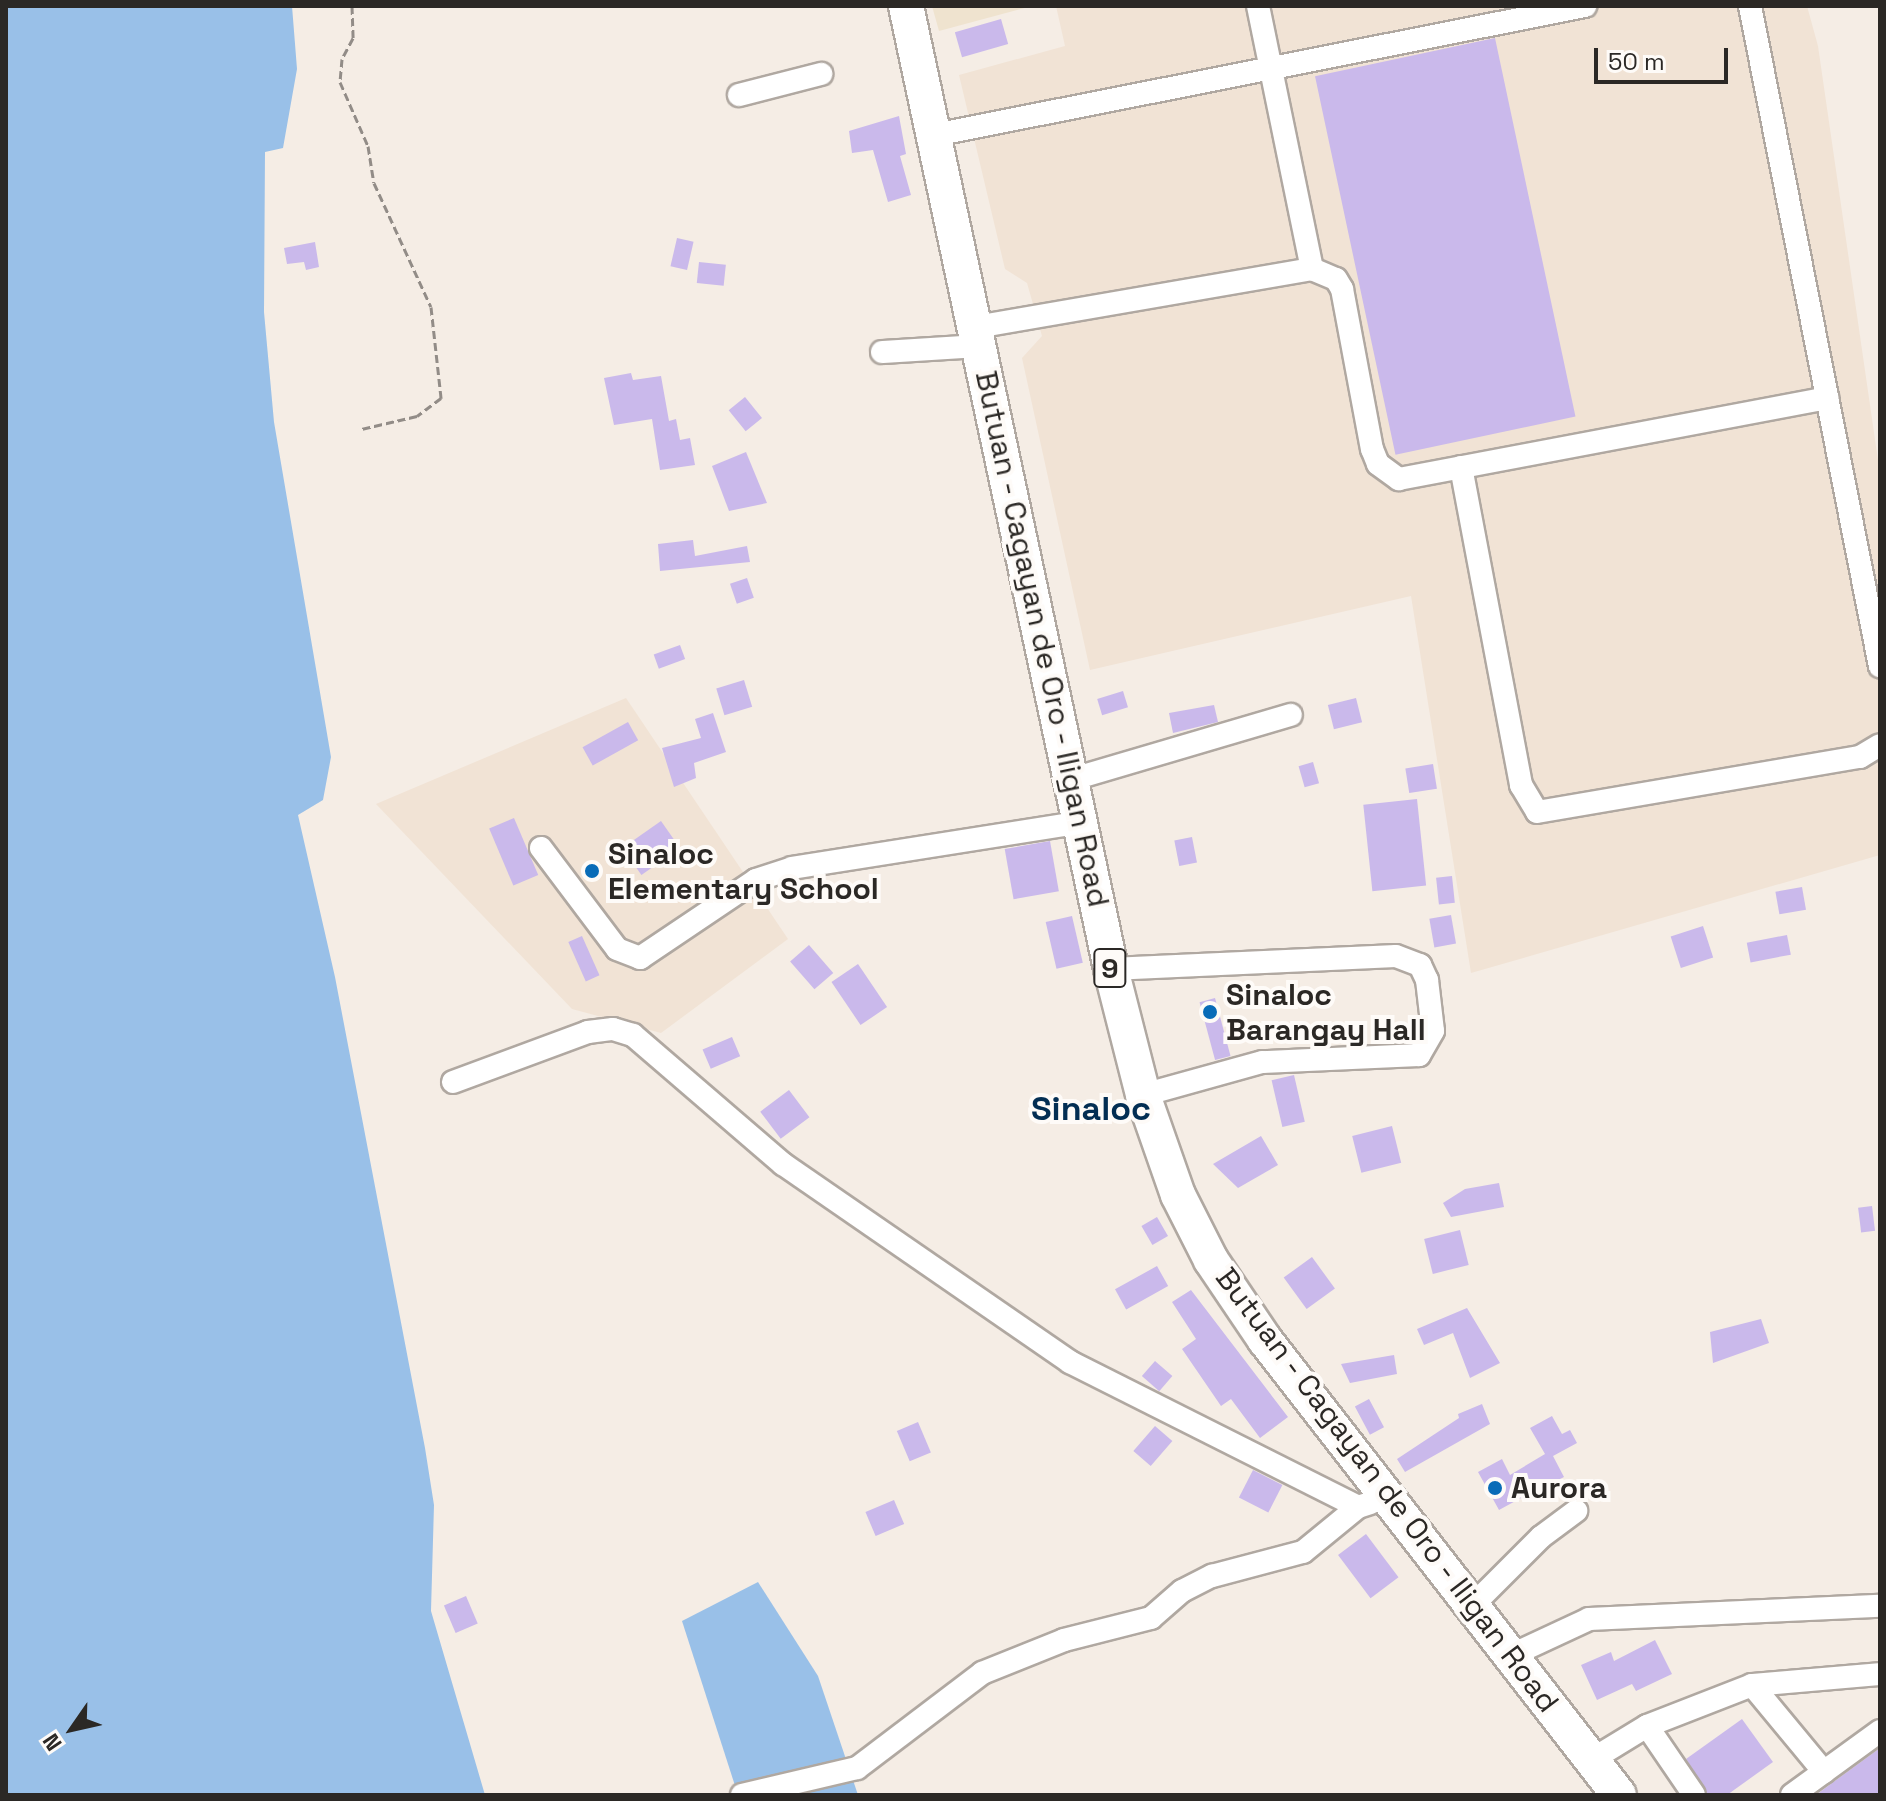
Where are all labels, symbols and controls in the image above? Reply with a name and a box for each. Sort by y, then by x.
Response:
scale bar [1598,32,1732,82]
text: 50 m [1608,46,1665,77]
street label: Butuan - Cagayan de Oro - Iligan Road [967,366,1117,912]
place label: Sinaloc Elementary School [608,836,879,906]
marker: Sinaloc Elementary School [583,862,601,880]
road number: 9 [1092,944,1128,992]
place label: Sinaloc Barangay Hall [1226,977,1426,1048]
marker: Sinaloc Barangay Hall [1201,1003,1219,1021]
district label: Sinaloc [1031,1089,1151,1129]
street label: Butuan - Cagayan de Oro - Iligan Road [1207,1259,1567,1721]
place label: Aurora [1511,1470,1607,1506]
marker: Aurora [1486,1479,1504,1497]
north arrow [32,1689,112,1769]
text: N [36,1728,68,1756]

